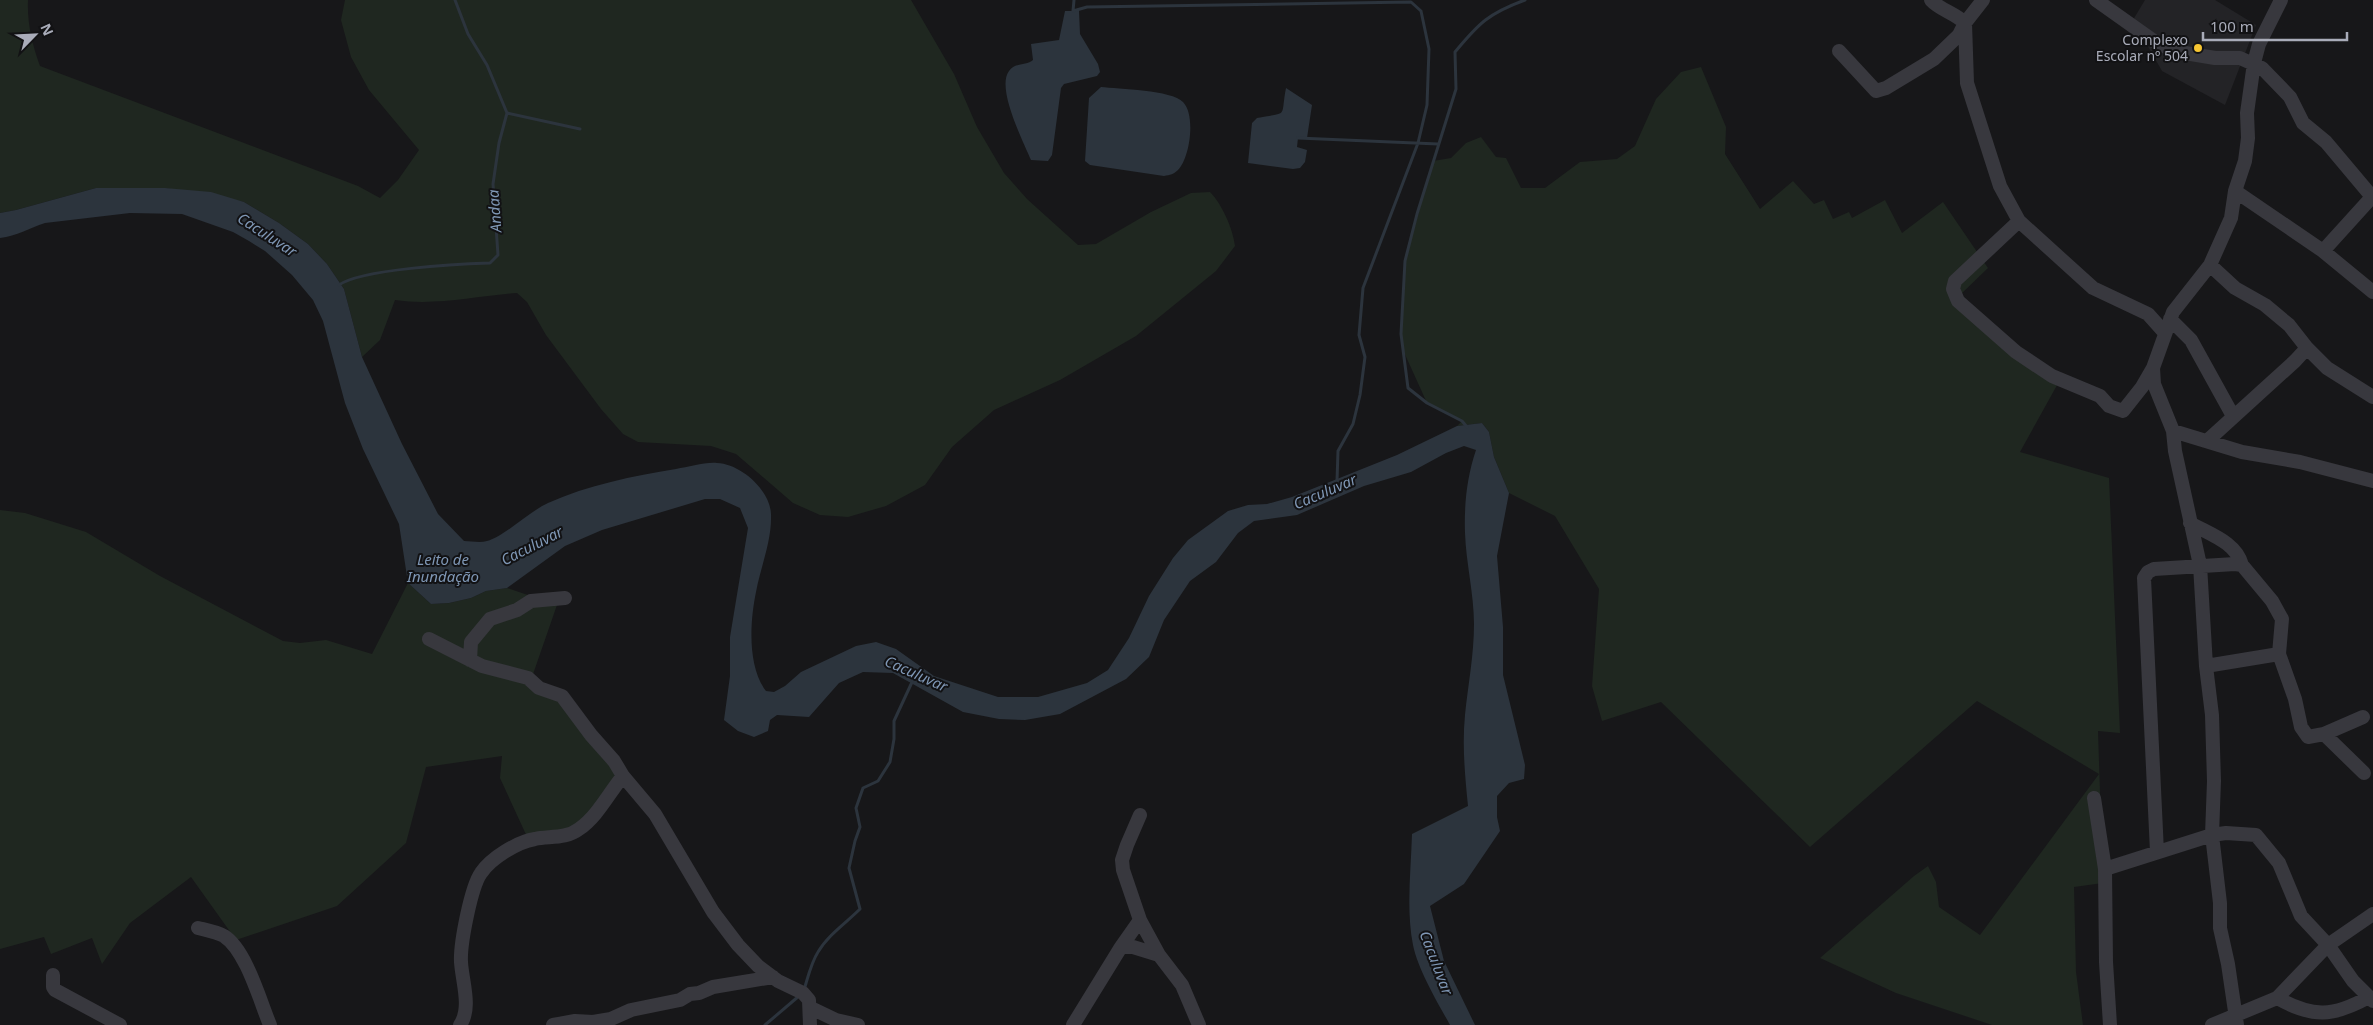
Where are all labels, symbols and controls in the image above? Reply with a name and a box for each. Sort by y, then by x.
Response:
north arrow [10,10,60,60]
scale bar [2203,10,2347,42]
text: 100 m [2210,16,2254,36]
text: N [36,20,58,39]
place label: Complexo Escolar nº 504 [2096,30,2188,65]
marker: Complexo Escolar nº 504 [2192,42,2204,54]
water label: Andaa [482,189,506,234]
water label: Caculuvar [234,208,302,261]
water label: Caculuvar [1290,468,1360,513]
water label: Caculuvar [497,521,567,569]
water label: Leito de Inundação [406,549,479,586]
water label: Caculuvar [882,650,952,696]
water label: Caculuvar [1416,928,1459,998]

